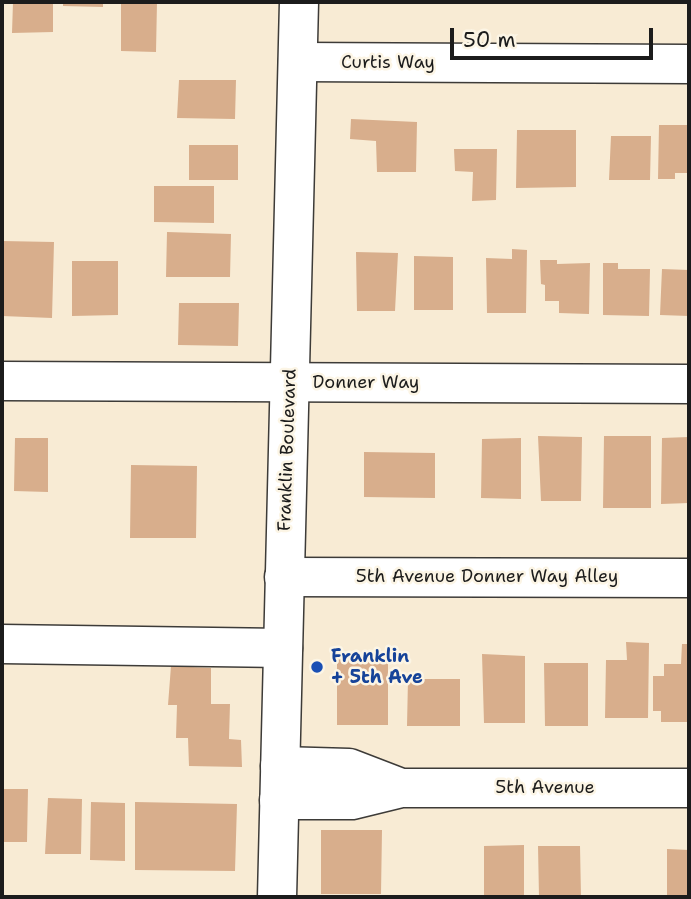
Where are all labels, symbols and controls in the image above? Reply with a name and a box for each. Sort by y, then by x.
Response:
scale bar [453,14,656,58]
text: 50 m [463,26,516,54]
street label: Curtis Way [341,52,435,74]
street label: Franklin Boulevard [274,368,302,532]
street label: Donner Way [313,372,419,394]
street label: 5th Avenue Donner Way Alley [356,566,618,588]
place label: Franklin + 5th Ave [331,646,423,688]
marker: Franklin + 5th Ave [309,659,325,675]
street label: 5th Avenue [495,777,595,799]

